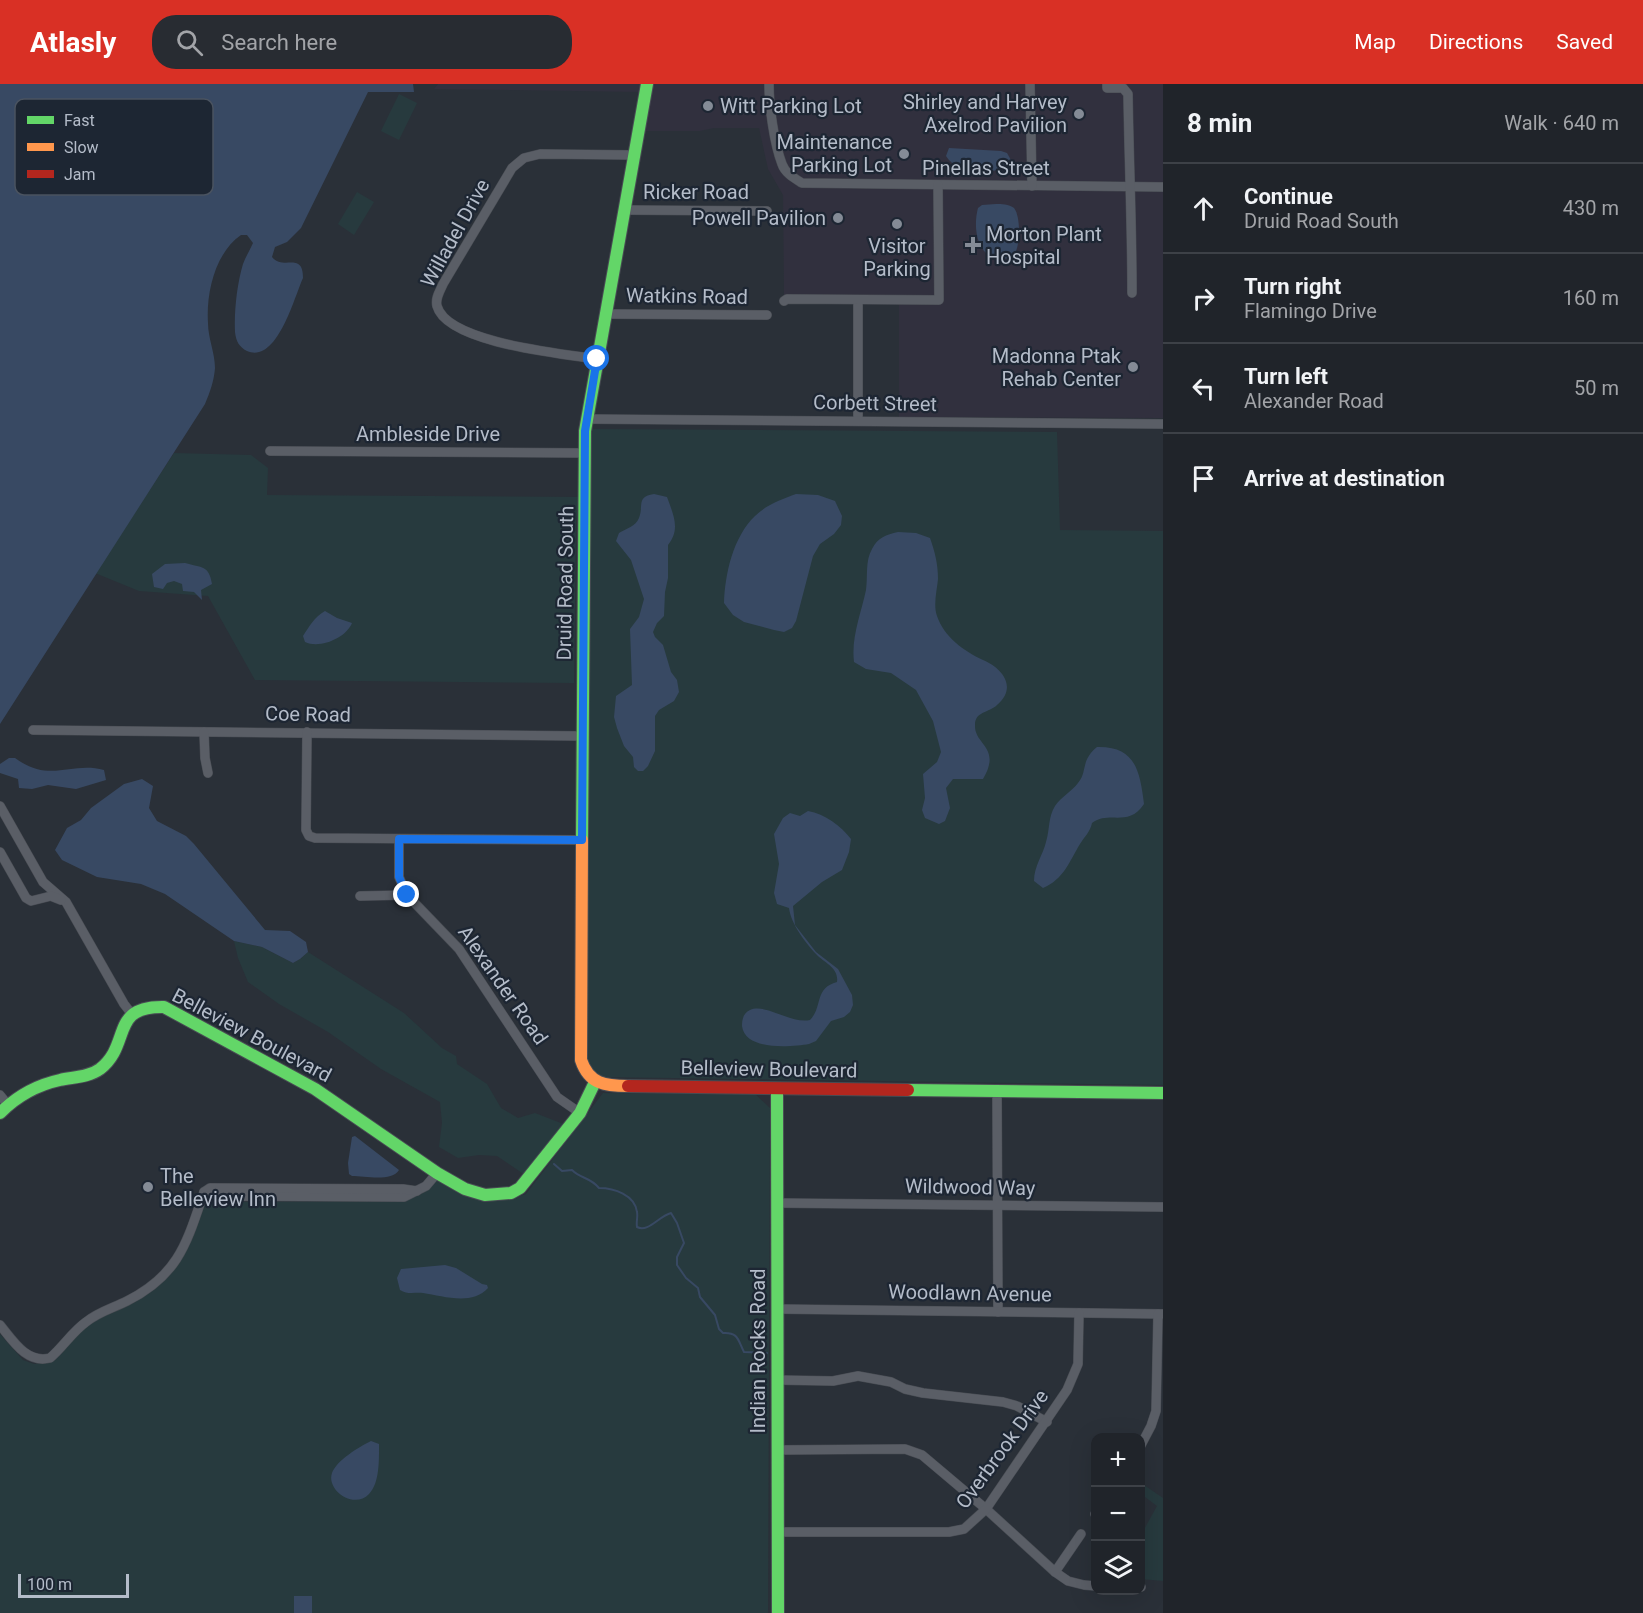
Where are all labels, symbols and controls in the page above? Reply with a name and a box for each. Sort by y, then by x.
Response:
search box [152,15,572,69]
text: Atlasly [30,26,116,59]
icon: search [173,26,206,59]
text: Search here [221,30,337,55]
text: Map [1354,30,1396,54]
text: Directions [1429,30,1523,54]
text: Saved [1556,30,1613,54]
place label: Shirley and Harvey Axelrod Pavilion [903,90,1068,137]
place label: Witt Parking Lot [720,94,862,118]
legend [15,99,213,195]
marker: Witt Parking Lot [701,99,715,113]
marker: Shirley and Harvey Axelrod Pavilion [1072,107,1086,121]
text: 8 min [1187,108,1252,138]
text: Fast [64,111,95,130]
text: Walk · 640 m [1504,111,1619,135]
place label: Maintenance Parking Lot [777,130,892,177]
text: Slow [64,138,99,157]
marker: Maintenance Parking Lot [897,147,911,161]
street label: Pinellas Street [922,156,1050,180]
text: Jam [64,165,96,184]
street label: Willadel Drive [415,175,495,291]
street label: Ricker Road [643,180,749,204]
text: Continue [1244,184,1333,209]
icon: ahead [1187,192,1220,225]
text: 430 m [1563,196,1619,220]
place label: Powell Pavilion [692,206,826,230]
text: Druid Road South [1244,209,1399,233]
marker: Powell Pavilion [831,211,845,225]
marker: Visitor Parking [890,217,904,231]
place label: Morton Plant Hospital [986,222,1102,269]
place label: Visitor Parking [863,234,931,281]
marker: Morton Plant Hospital [964,236,982,254]
text: Turn right [1244,274,1341,299]
icon: right [1187,282,1220,315]
street label: Watkins Road [626,283,748,309]
text: 160 m [1563,286,1619,310]
text: Flamingo Drive [1244,299,1377,323]
place label: Madonna Ptak Rehab Center [992,344,1122,391]
route start [583,345,609,371]
marker: Madonna Ptak Rehab Center [1126,360,1140,374]
text: Turn left [1244,364,1328,389]
icon: left [1187,372,1220,405]
text: 50 m [1574,376,1619,400]
text: Alexander Road [1244,389,1384,413]
street label: Corbett Street [813,390,937,416]
street label: Ambleside Drive [356,422,500,446]
icon: arrive [1187,462,1220,495]
text: Arrive at destination [1244,466,1445,491]
street label: Druid Road South [552,505,578,661]
street label: Coe Road [265,701,351,727]
route end [393,881,419,907]
street label: Alexander Road [453,921,553,1049]
street label: Belleview Boulevard [168,983,336,1087]
street label: Belleview Boulevard [680,1055,858,1083]
place label: The Belleview Inn [160,1164,276,1211]
street label: Wildwood Way [905,1174,1036,1200]
marker: The Belleview Inn [141,1180,155,1194]
street label: Indian Rocks Road [746,1268,770,1434]
street label: Woodlawn Avenue [888,1280,1052,1306]
street label: Overbrook Drive [951,1385,1053,1513]
map controls [1091,1433,1145,1595]
button: + [1091,1433,1145,1487]
button: − [1091,1487,1145,1541]
button: layers [1091,1541,1145,1595]
scale bar [18,1571,129,1598]
text: 100 m [27,1575,72,1594]

